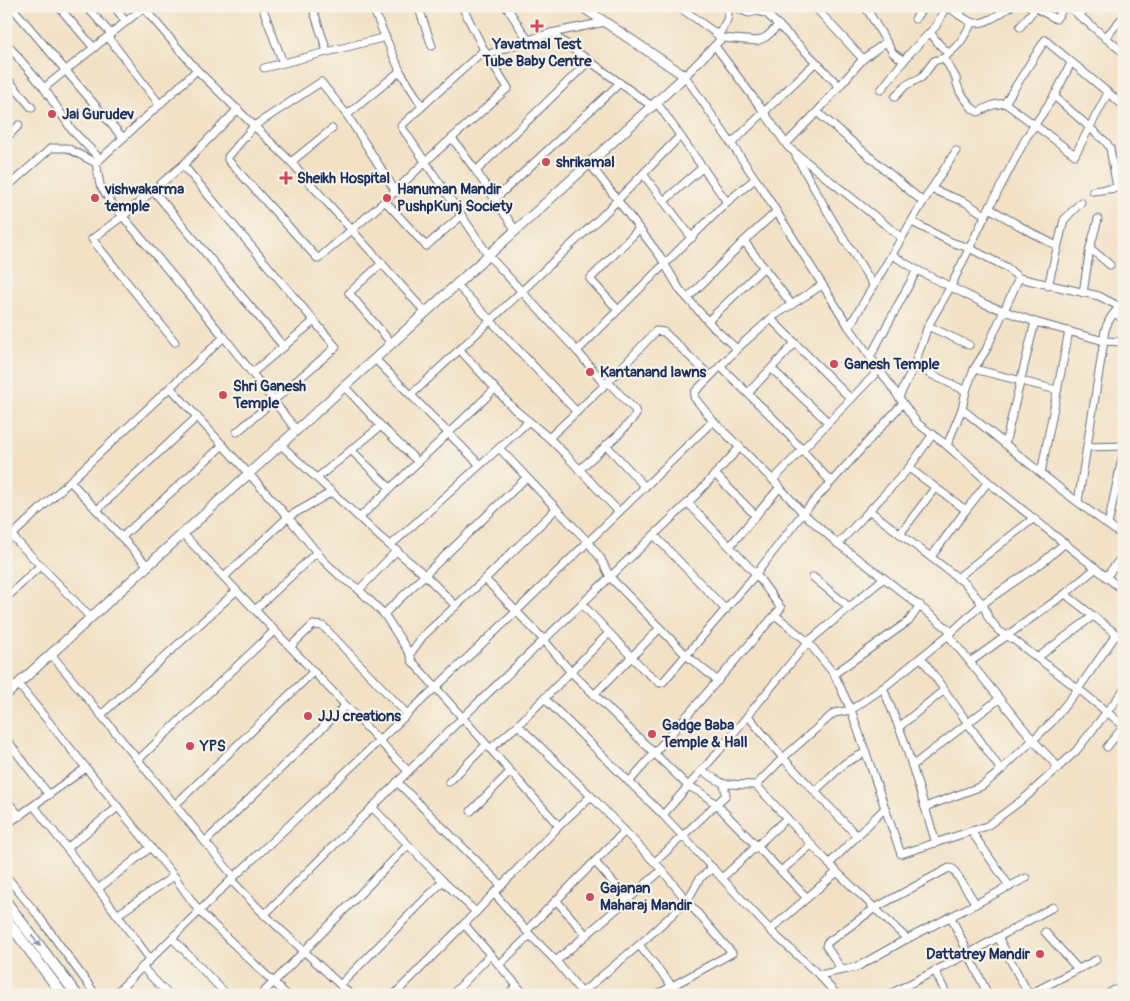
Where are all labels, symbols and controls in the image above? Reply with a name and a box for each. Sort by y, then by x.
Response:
marker: Yavatmal Test Tube Baby Centre [530,19,544,33]
place label: Yavatmal Test Tube Baby Centre [481,35,592,71]
place label: Jai Gurudev [62,105,134,124]
marker: Jai Gurudev [46,108,58,120]
place label: shrikamal [556,153,615,172]
marker: shrikamal [540,156,552,168]
place label: Sheikh Hospital [297,169,390,188]
marker: Sheikh Hospital [279,171,293,185]
place label: vishwakarma temple [104,180,184,216]
place label: Hanuman Mandir PushpKunj Society [397,180,513,216]
marker: vishwakarma temple [89,192,101,204]
marker: Hanuman Mandir PushpKunj Society [381,192,393,204]
place label: Ganesh Temple [844,355,940,374]
marker: Ganesh Temple [828,358,840,370]
place label: Kantanand lawns [600,363,706,382]
marker: Kantanand lawns [584,366,596,378]
place label: Shri Ganesh Temple [232,377,306,413]
marker: Shri Ganesh Temple [217,389,229,401]
place label: JJJ creations [318,707,401,726]
marker: JJJ creations [302,710,314,722]
place label: Gadge Baba Temple & Hall [661,716,748,752]
marker: Gadge Baba Temple & Hall [646,728,658,740]
place label: YPS [199,737,226,756]
marker: YPS [184,740,196,752]
place label: Gajanan Maharaj Mandir [600,879,693,915]
marker: Gajanan Maharaj Mandir [584,891,596,903]
one-way arrow [31,934,41,948]
place label: Dattatrey Mandir [926,945,1031,964]
marker: Dattatrey Mandir [1034,948,1046,960]

